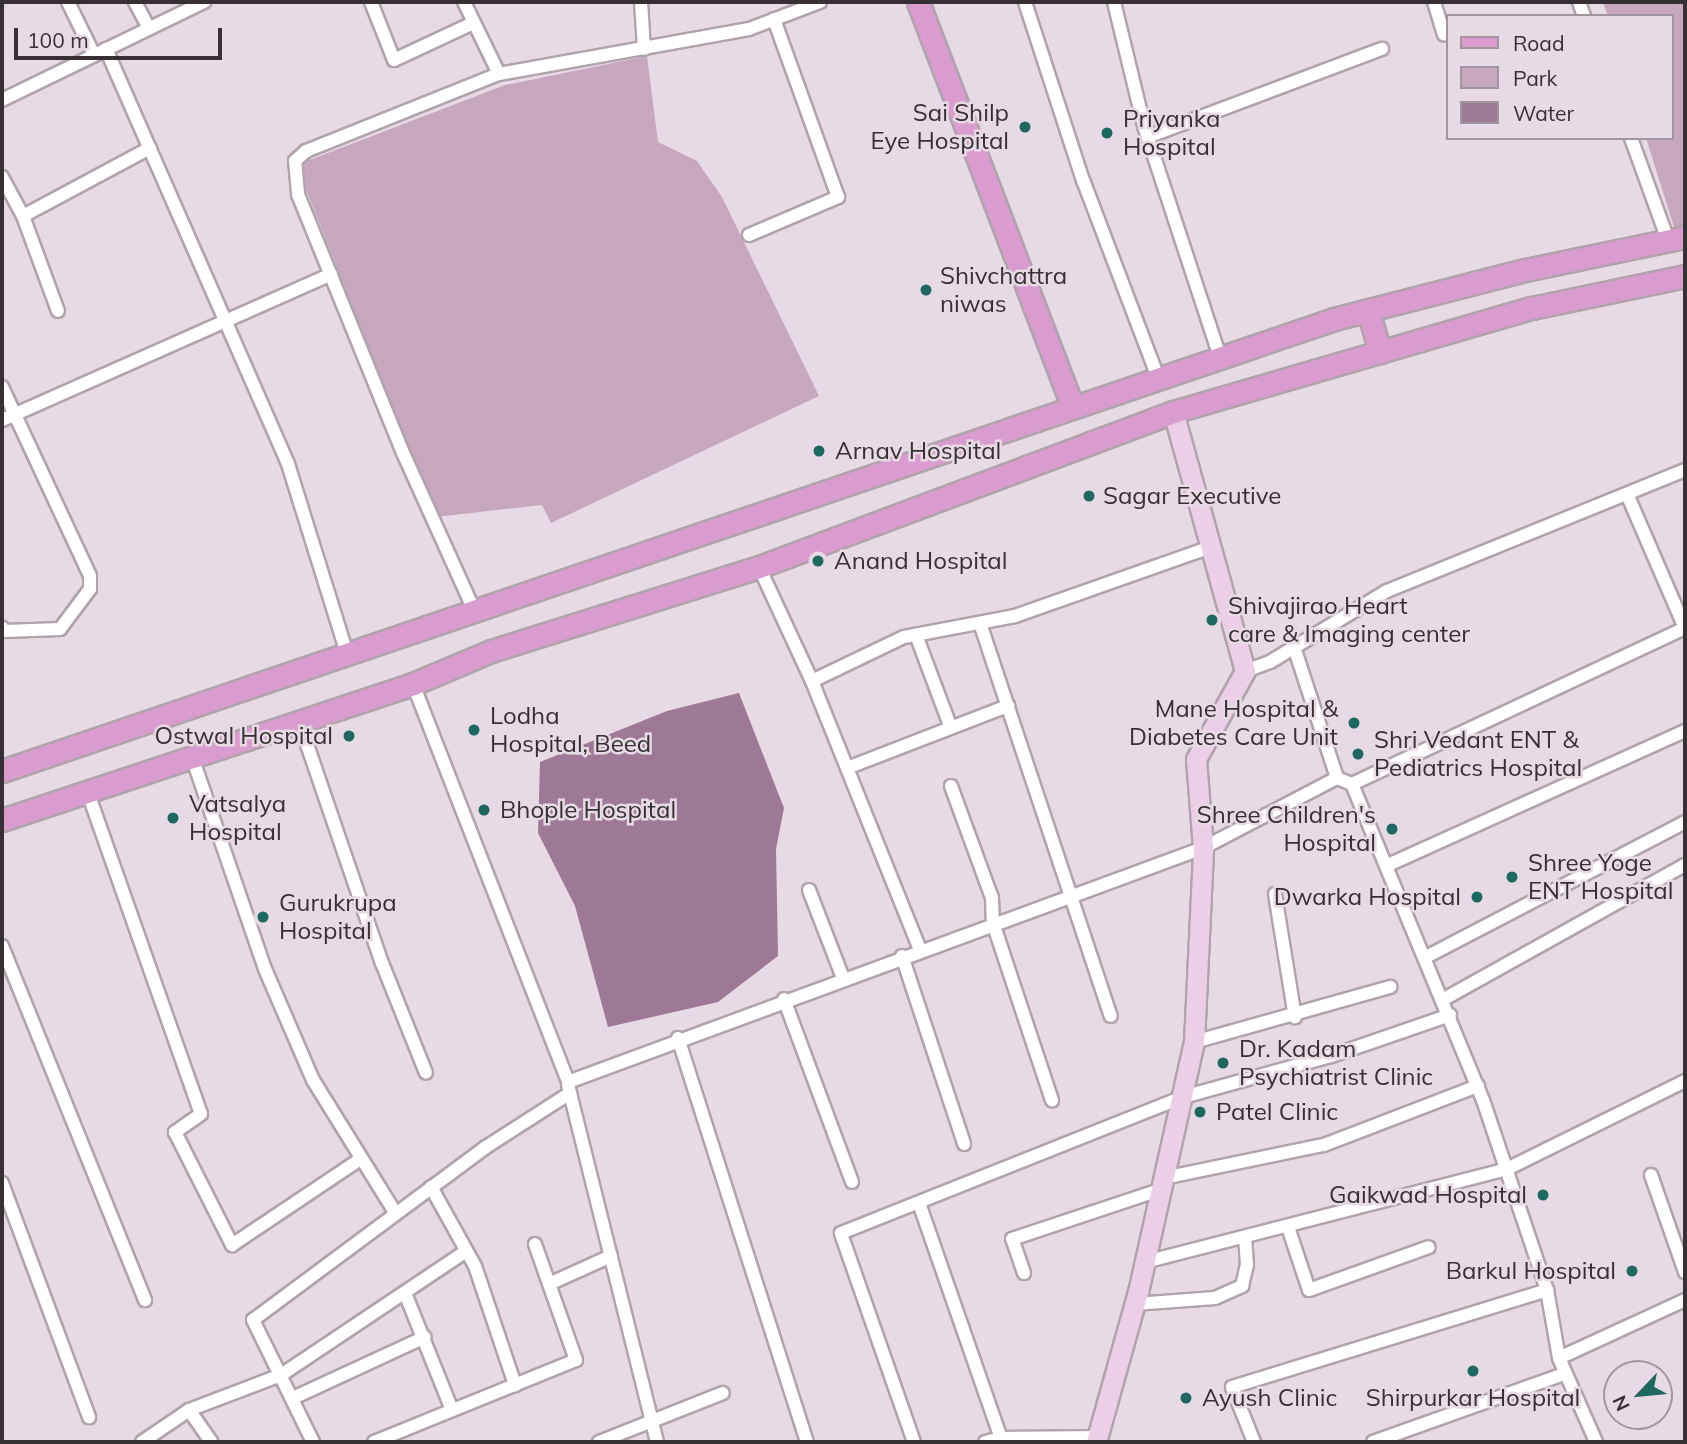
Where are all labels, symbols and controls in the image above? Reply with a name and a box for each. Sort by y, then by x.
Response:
scale bar [18,14,226,58]
legend [1446,14,1673,140]
text: 100 m [27,27,89,53]
text: Road [1513,30,1564,56]
text: Park [1513,65,1557,91]
place label: Sai Shilp Eye Hospital [871,99,1009,155]
text: Water [1513,100,1574,126]
place label: Priyanka Hospital [1123,105,1220,161]
marker: Sai Shilp Eye Hospital [1015,117,1035,137]
marker: Priyanka Hospital [1097,123,1117,143]
place label: Shivchattra niwas [940,262,1067,318]
marker: Shivchattra niwas [918,282,934,298]
place label: Arnav Hospital [835,437,1001,465]
marker: Arnav Hospital [809,441,829,461]
place label: Sagar Executive [1103,482,1281,510]
marker: Sagar Executive [1081,488,1097,504]
place label: Anand Hospital [834,547,1007,575]
marker: Anand Hospital [808,551,828,571]
place label: Shivajirao Heart care & Imaging center [1228,592,1470,648]
marker: Shivajirao Heart care & Imaging center [1202,610,1222,630]
place label: Mane Hospital & Diabetes Care Unit [1129,695,1338,751]
place label: Lodha Hospital, Beed [490,702,651,758]
marker: Mane Hospital & Diabetes Care Unit [1344,713,1364,733]
marker: Lodha Hospital, Beed [464,720,484,740]
place label: Ostwal Hospital [155,722,333,750]
marker: Ostwal Hospital [339,726,359,746]
place label: Shri Vedant ENT & Pediatrics Hospital [1374,726,1582,782]
marker: Shri Vedant ENT & Pediatrics Hospital [1348,744,1368,764]
place label: Vatsalya Hospital [189,790,286,846]
place label: Bhople Hospital [500,796,676,824]
marker: Bhople Hospital [474,800,494,820]
place label: Shree Children's Hospital [1197,801,1376,857]
marker: Vatsalya Hospital [163,808,183,828]
marker: Shree Children's Hospital [1382,819,1402,839]
place label: Shree Yoge ENT Hospital [1528,849,1673,905]
marker: Shree Yoge ENT Hospital [1502,867,1522,887]
place label: Dwarka Hospital [1274,883,1461,911]
marker: Dwarka Hospital [1467,887,1487,907]
place label: Gurukrupa Hospital [279,889,397,945]
marker: Gurukrupa Hospital [253,907,273,927]
place label: Dr. Kadam Psychiatrist Clinic [1239,1035,1433,1091]
marker: Dr. Kadam Psychiatrist Clinic [1213,1053,1233,1073]
place label: Patel Clinic [1216,1098,1338,1126]
marker: Patel Clinic [1190,1102,1210,1122]
place label: Gaikwad Hospital [1329,1181,1527,1209]
marker: Gaikwad Hospital [1533,1185,1553,1205]
place label: Barkul Hospital [1446,1257,1616,1285]
marker: Barkul Hospital [1622,1261,1642,1281]
north arrow [1603,1360,1673,1430]
marker: Shirpurkar Hospital [1463,1361,1483,1381]
place label: Ayush Clinic [1202,1384,1337,1412]
place label: Shirpurkar Hospital [1366,1384,1580,1412]
marker: Ayush Clinic [1176,1388,1196,1408]
text: N [1607,1392,1635,1415]

